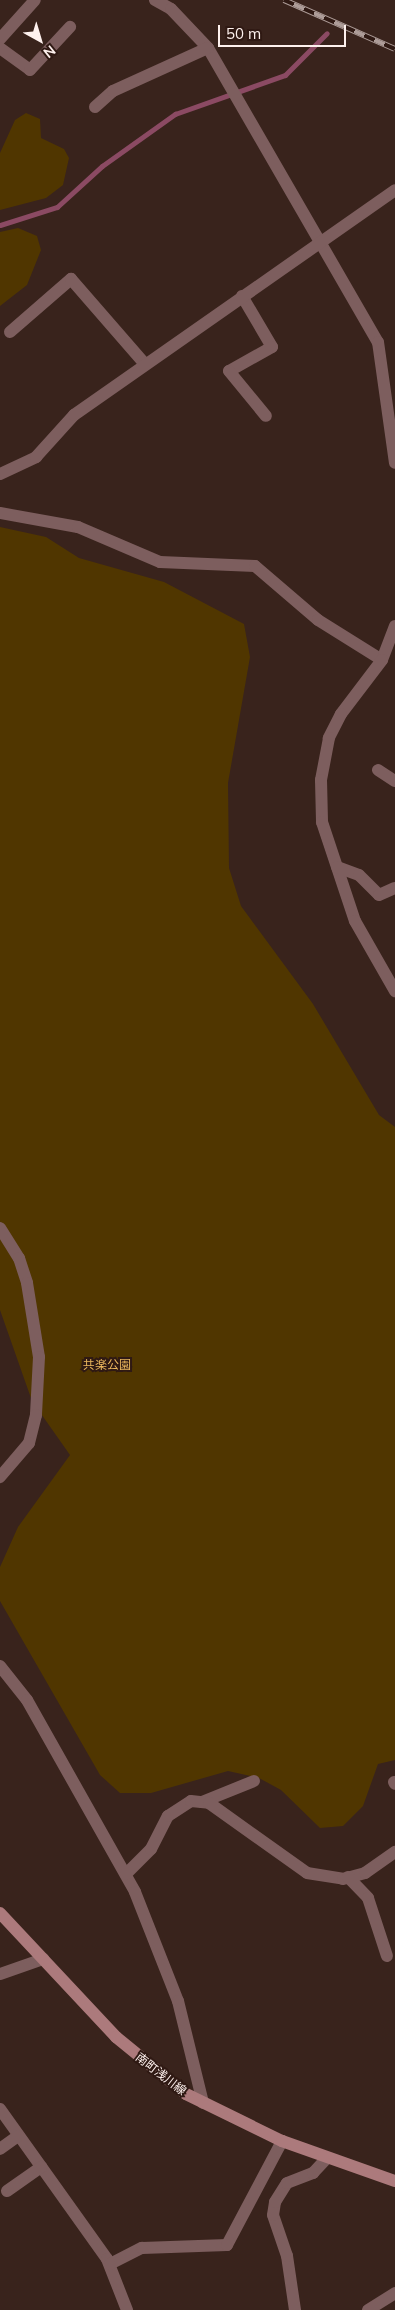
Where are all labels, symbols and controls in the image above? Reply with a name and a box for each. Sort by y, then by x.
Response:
north arrow [15,15,65,65]
scale bar [220,15,348,47]
text: 50 m [226,24,261,43]
text: N [40,41,59,62]
park label: 共楽公園 [83,1358,131,1372]
street label: 南町浅川線 [133,2050,189,2098]

